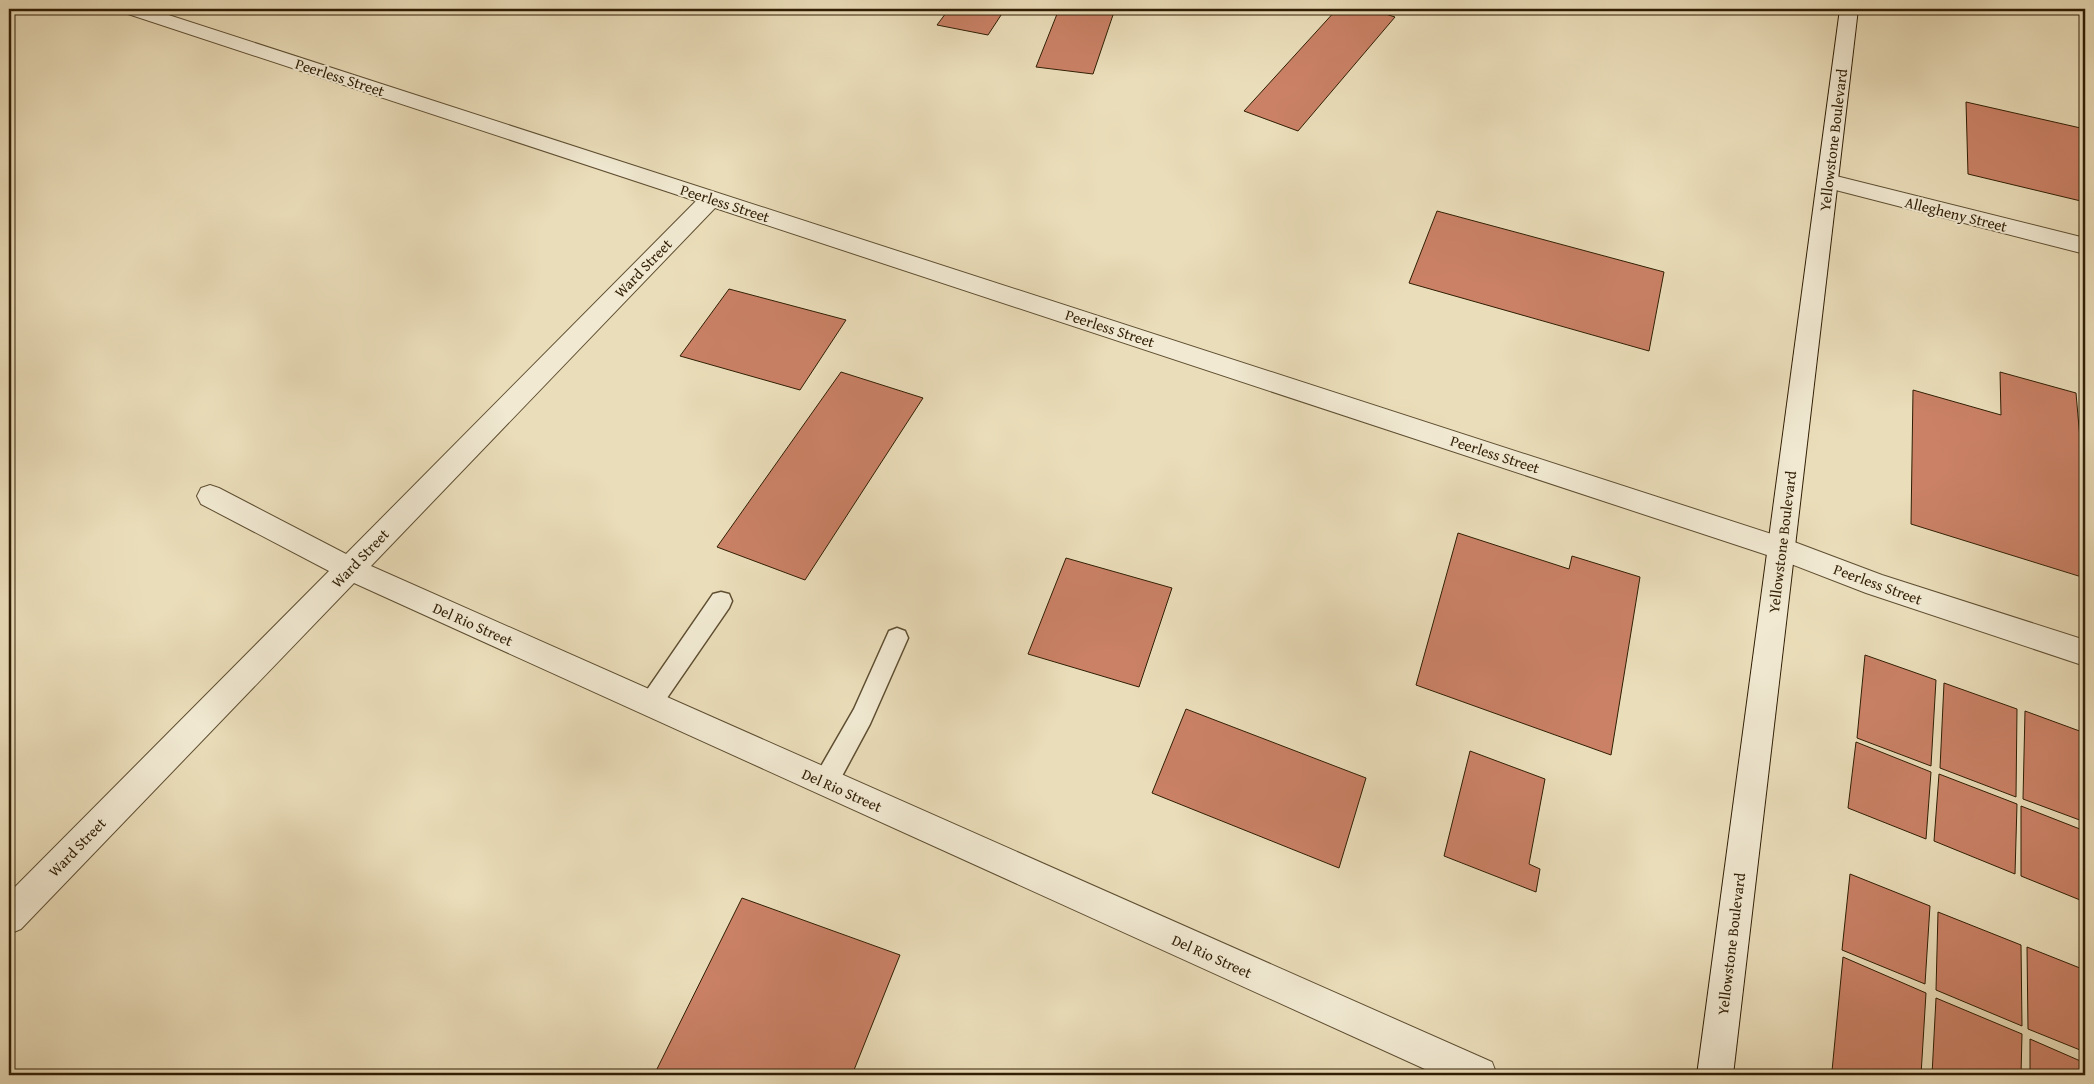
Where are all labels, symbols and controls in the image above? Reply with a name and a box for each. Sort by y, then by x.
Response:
street label: Peerless Street [293,53,388,102]
street label: Yellowstone Boulevard [1814,68,1852,212]
street label: Peerless Street [678,179,773,228]
street label: Allegheny Street [1903,191,2010,237]
street label: Ward Street [610,233,677,302]
street label: Peerless Street [1063,304,1158,353]
street label: Peerless Street [1448,430,1543,479]
street label: Yellowstone Boulevard [1763,470,1801,614]
street label: Ward Street [327,523,394,592]
street label: Peerless Street [1831,558,1926,610]
street label: Del Rio Street [430,597,517,651]
street label: Del Rio Street [799,763,886,817]
street label: Ward Street [44,812,111,881]
street label: Yellowstone Boulevard [1712,872,1750,1016]
street label: Del Rio Street [1169,929,1256,983]

